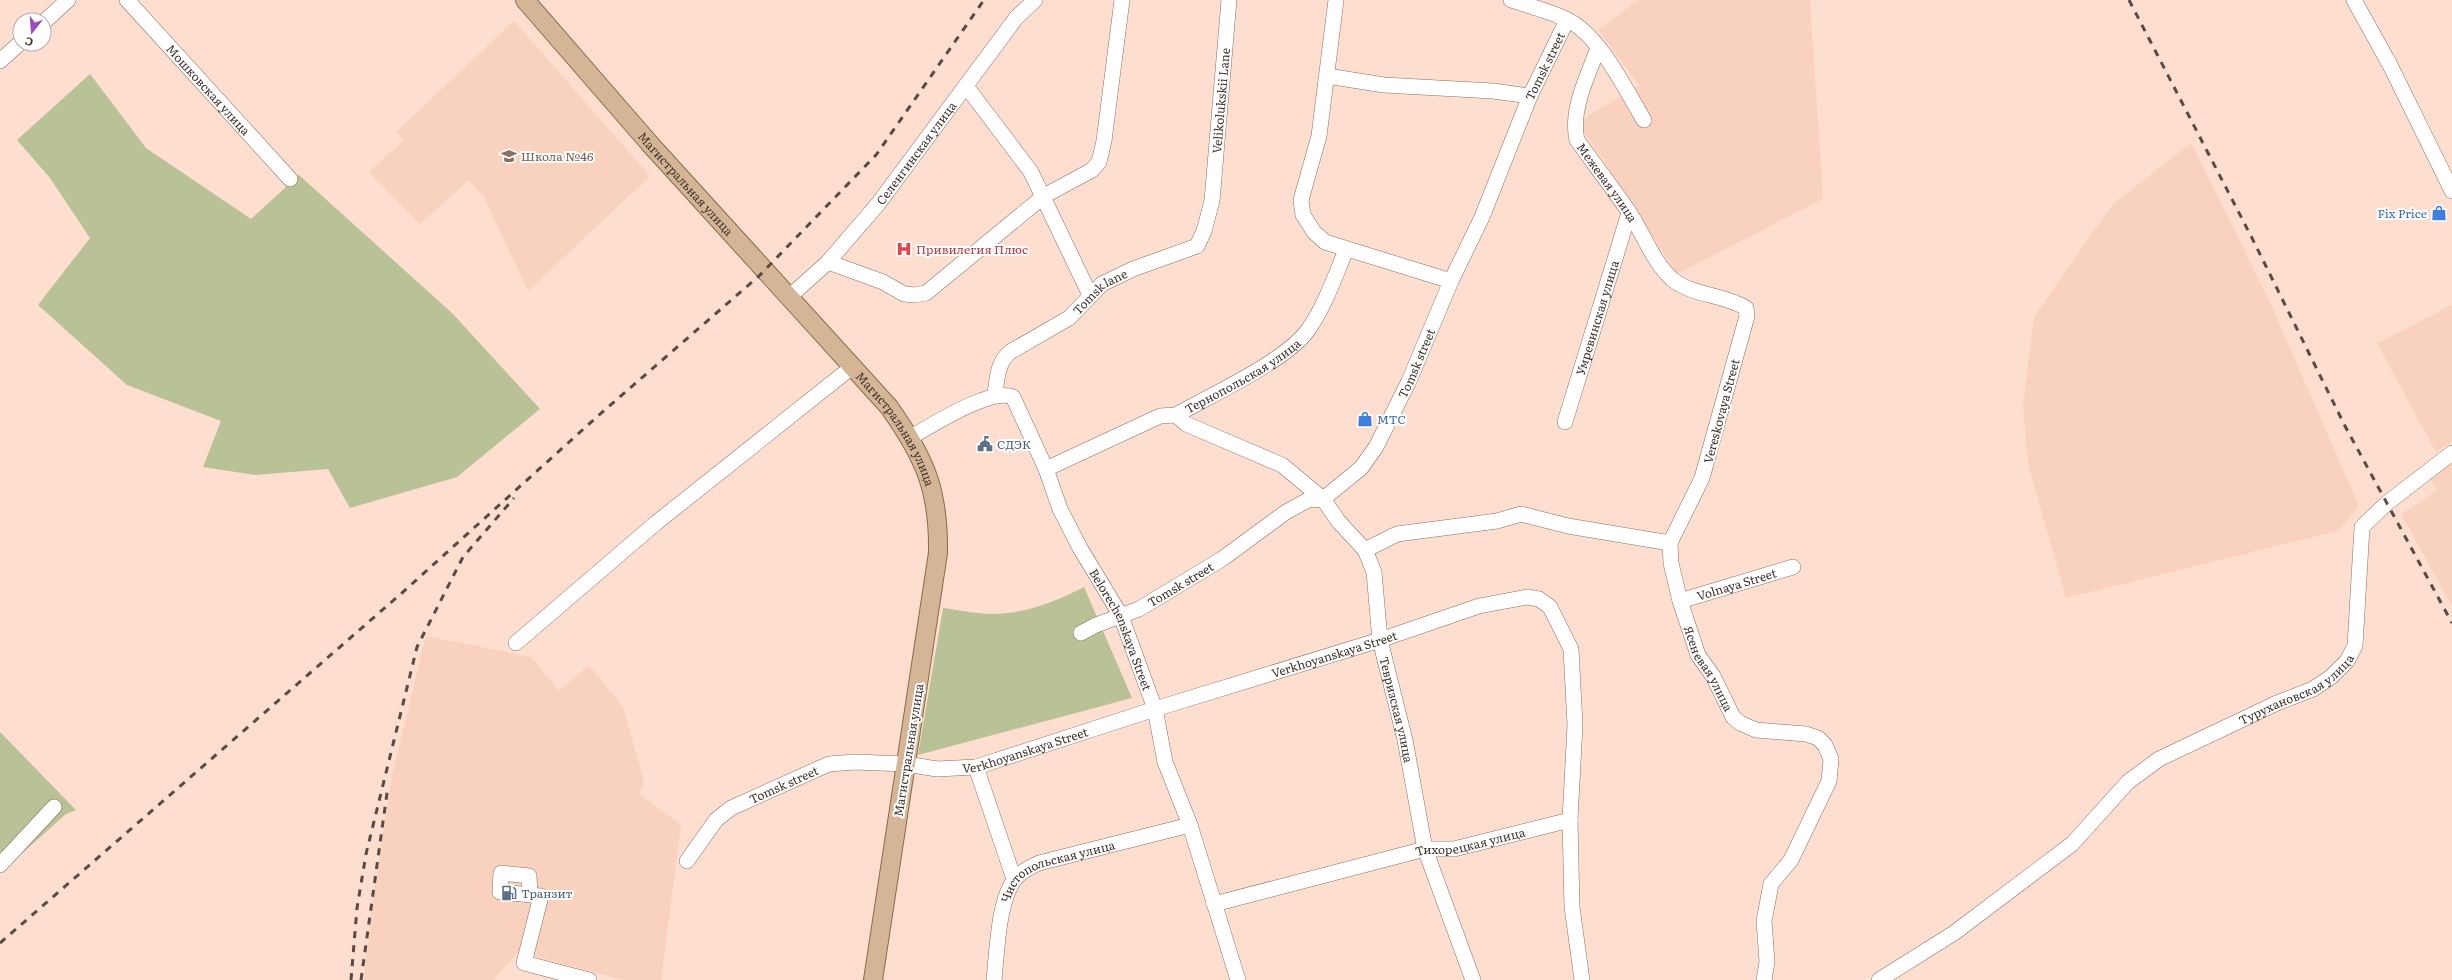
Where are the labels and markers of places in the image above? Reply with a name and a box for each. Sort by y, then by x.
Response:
school or university icon: Школа №46 [500,147,518,165]
place label: Школа №46 [521,147,594,165]
place label: Fix Price [2377,204,2427,222]
shop icon: Fix Price [2430,204,2448,222]
hospital icon: Привилегия Плюс [895,240,913,258]
place label: Привилегия Плюс [916,240,1028,258]
shop icon: МТС [1356,410,1374,428]
place label: МТС [1377,410,1406,428]
public building icon: СДЭК [976,435,994,453]
place label: СДЭК [997,435,1031,453]
fuel station icon: Транзит [500,884,518,902]
place label: Транзит [521,884,573,902]

